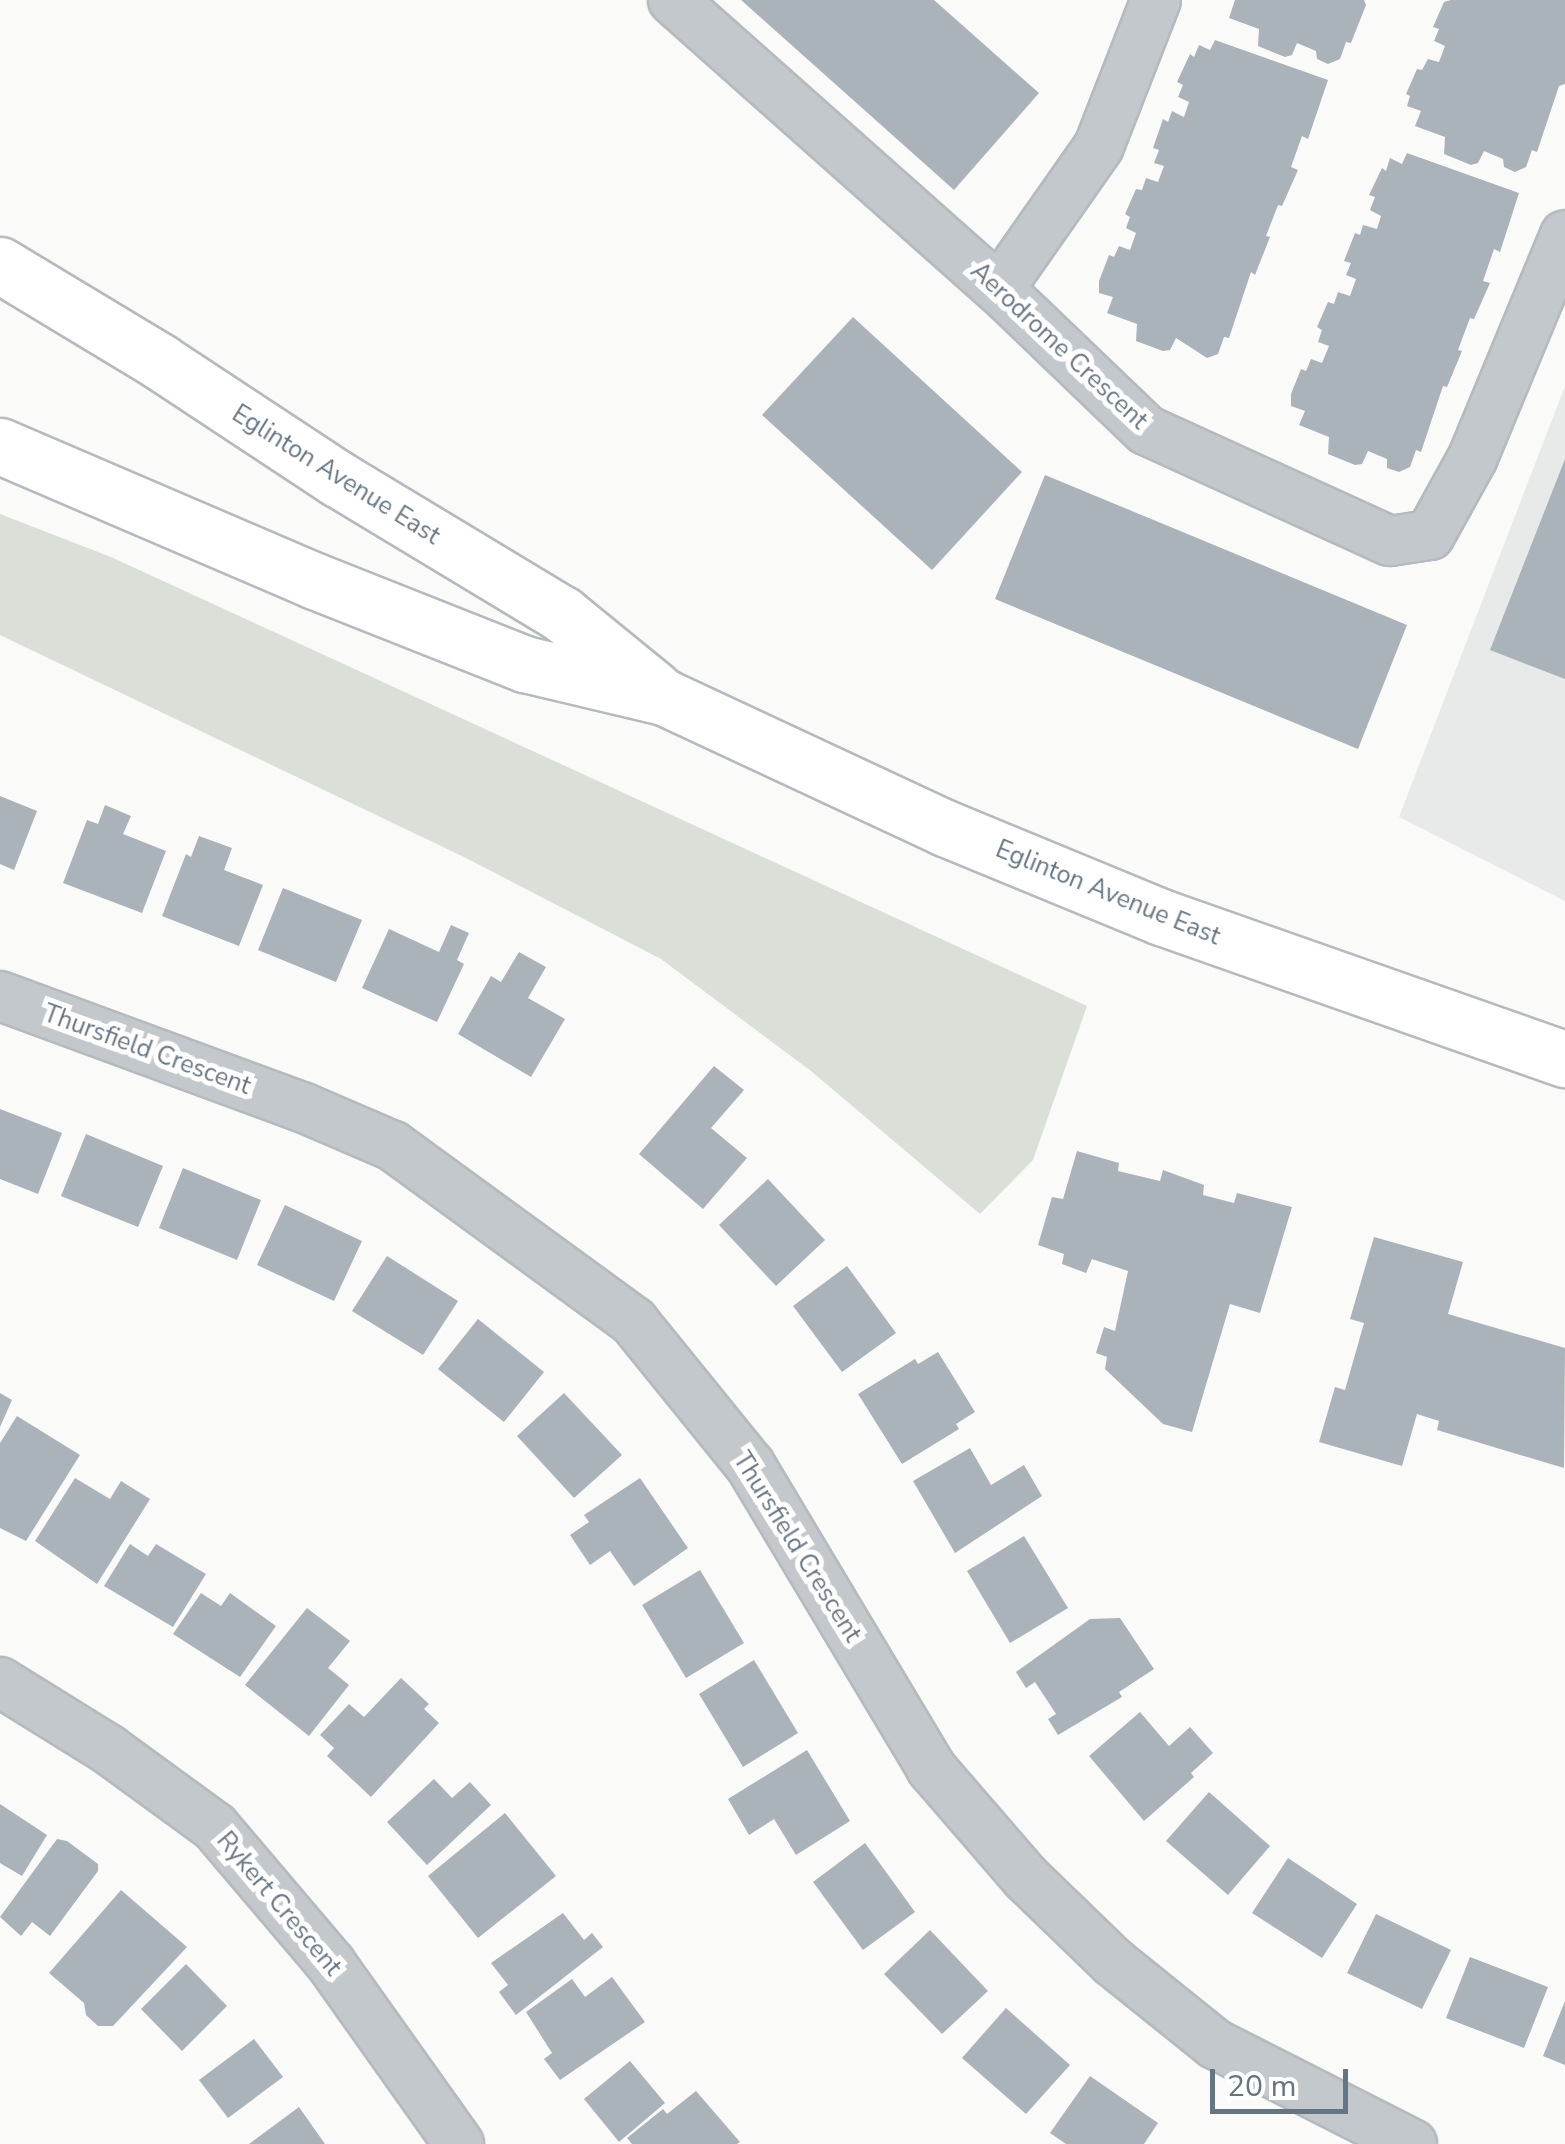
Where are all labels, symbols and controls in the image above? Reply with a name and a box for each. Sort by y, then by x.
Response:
street label: Aerodrome Crescent [964,256,1154,436]
street label: Eglinton Avenue East [227,399,445,551]
street label: Eglinton Avenue East [991,834,1225,952]
street label: Thursfield Crescent [39,999,255,1101]
street label: Thursfield Crescent [726,1447,868,1647]
street label: Rykert Crescent [210,1826,348,1982]
scale bar [1215,2049,1352,2111]
text: 20 m [1227,2066,1296,2107]

